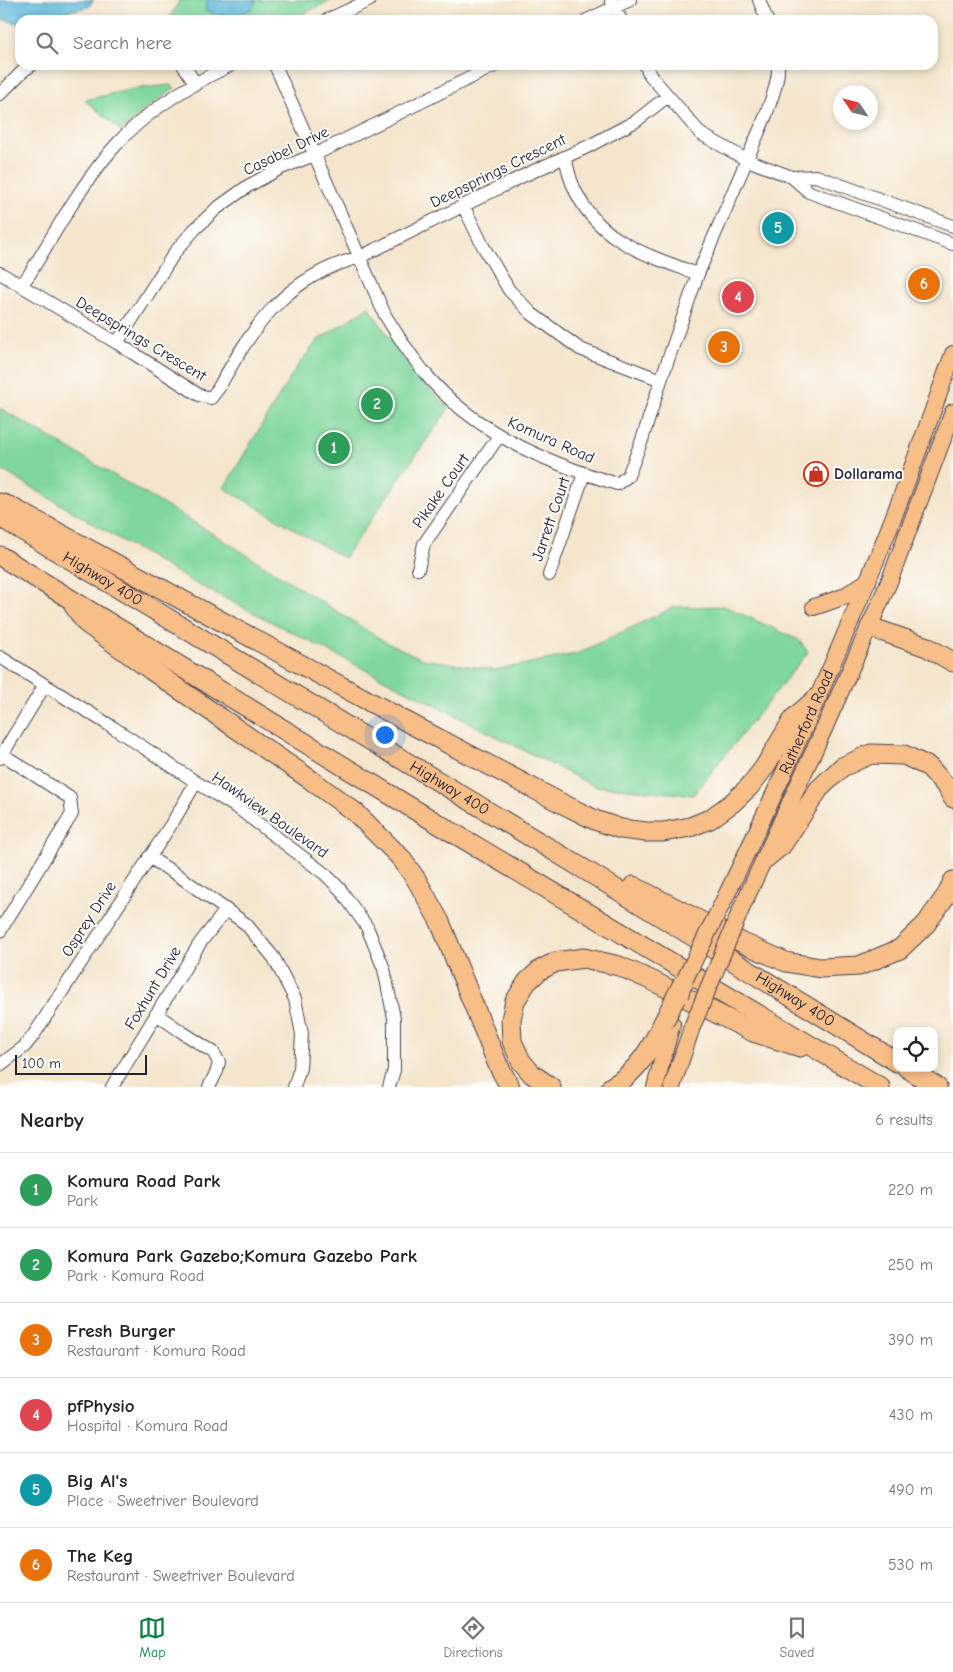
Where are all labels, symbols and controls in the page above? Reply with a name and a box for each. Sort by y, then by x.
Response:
search box [15,15,938,70]
icon: search [33,29,61,57]
text: Search here [73,32,172,54]
north arrow [833,85,878,130]
street label: Casabel Drive [240,123,332,179]
street label: Deepsprings Crescent [427,130,569,212]
pin: 5 [762,209,794,247]
pin: 6 [908,265,940,303]
pin: 4 [722,278,754,316]
street label: Deepsprings Crescent [73,293,210,385]
pin: 3 [708,328,740,366]
pin: 2 [361,385,393,423]
street label: Komura Road [505,413,597,467]
pin: 1 [318,429,350,467]
street label: Pikake Court [409,450,473,532]
shop icon: Dollarama [803,461,829,487]
place label: Dollarama [834,465,903,483]
street label: Jarrett Court [528,474,574,563]
street label: Highway 400 [60,548,146,610]
street label: Rutherford Road [775,667,838,777]
your location [372,722,398,748]
street label: Highway 400 [407,757,493,819]
street label: Hawkview Boulevard [209,768,331,862]
street label: Osprey Drive [58,878,120,960]
street label: Foxhunt Drive [121,943,185,1033]
street label: Highway 400 [752,968,838,1030]
map controls [893,1027,938,1072]
button: locate [893,1027,938,1072]
scale bar [15,1052,148,1075]
text: 100 m [22,1055,61,1072]
text: Nearby [20,1108,84,1132]
text: 6 results [875,1111,933,1129]
text: Komura Road Park [67,1170,220,1192]
text: 1 [33,1181,39,1199]
text: 220 m [888,1181,933,1199]
text: Park [67,1192,98,1210]
text: Komura Park Gazebo;Komura Gazebo Park [67,1245,417,1267]
text: 2 [32,1256,40,1274]
text: 250 m [888,1256,933,1274]
text: Park · Komura Road [67,1267,204,1285]
text: Fresh Burger [67,1320,175,1342]
text: 3 [32,1331,40,1349]
text: 390 m [888,1331,933,1349]
text: Restaurant · Komura Road [67,1342,246,1360]
text: pfPhysio [67,1395,135,1417]
text: 4 [32,1406,40,1424]
text: 430 m [889,1406,933,1424]
text: Hospital · Komura Road [67,1417,228,1435]
text: Big Al's [67,1470,127,1492]
text: 5 [32,1481,40,1499]
text: 490 m [888,1481,933,1499]
text: Place · Sweetriver Boulevard [67,1492,259,1510]
text: The Keg [67,1545,134,1567]
text: 6 [32,1556,40,1574]
text: 530 m [888,1556,933,1574]
text: Restaurant · Sweetriver Boulevard [67,1567,295,1585]
tab: Map [138,1614,166,1661]
tab: Directions [443,1614,503,1661]
tab: Saved [780,1614,815,1661]

